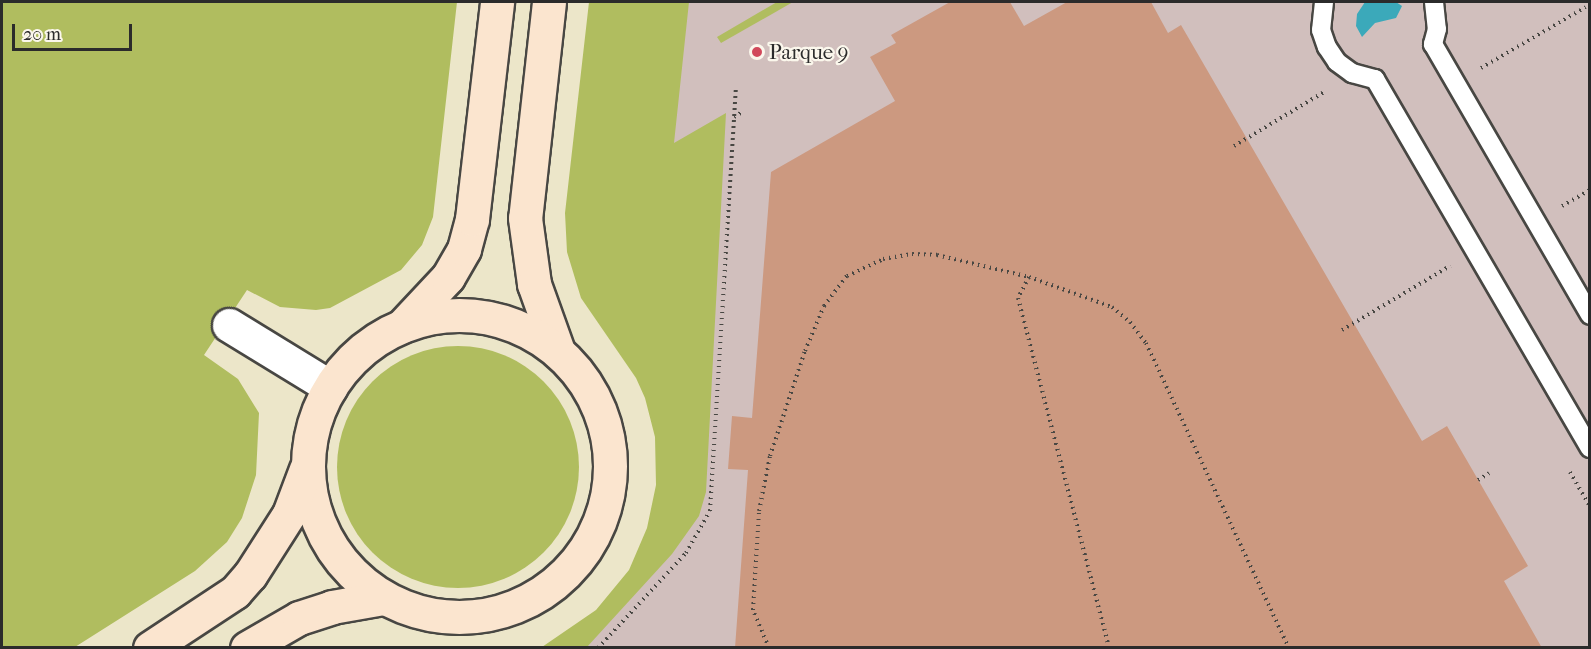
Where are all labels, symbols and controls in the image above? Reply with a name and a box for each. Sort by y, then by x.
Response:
scale bar [15,12,135,50]
text: 20 m [23,24,61,45]
place label: Parque 9 [769,39,849,65]
marker: Parque 9 [750,45,764,59]

